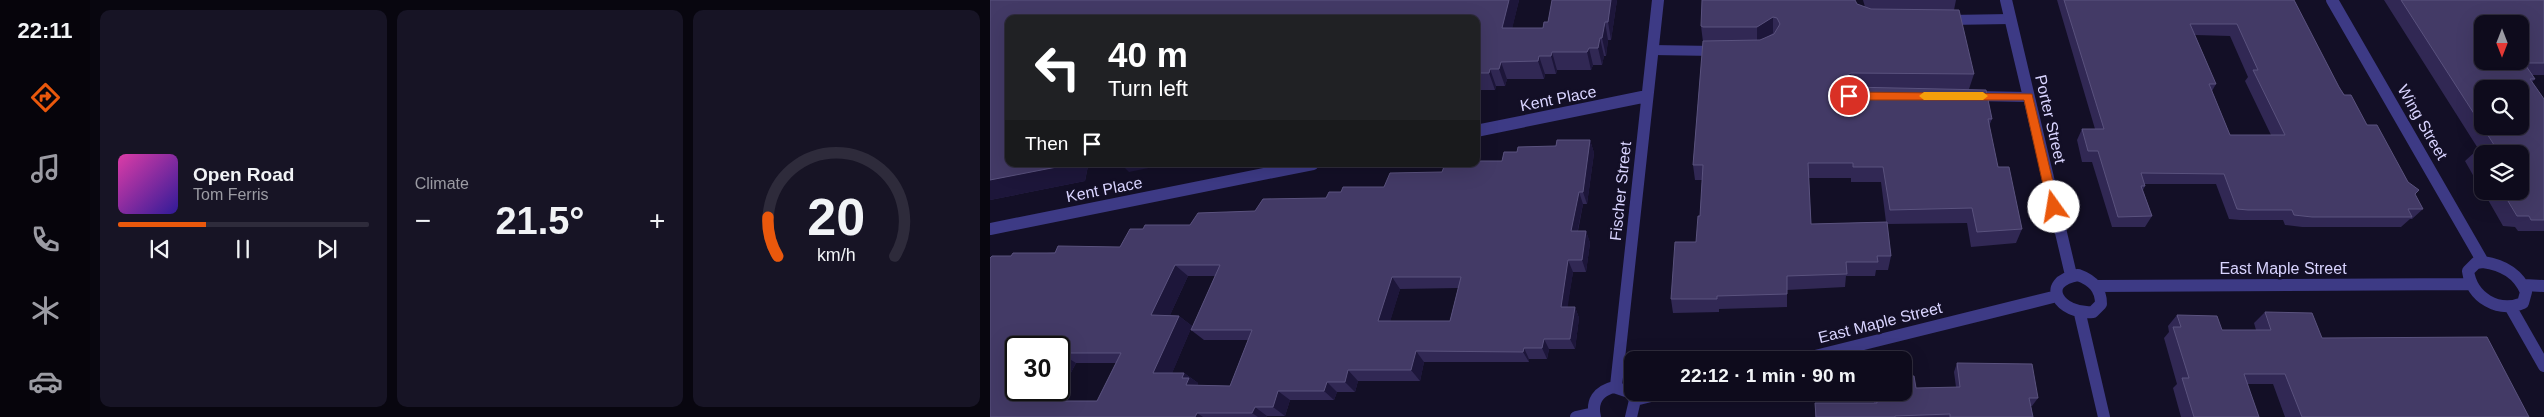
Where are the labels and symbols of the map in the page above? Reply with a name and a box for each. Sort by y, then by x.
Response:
north arrow [2474,15,2529,70]
street label: Porter Street [2032,73,2069,166]
pin [1828,75,1870,117]
street label: Wing Street [2394,82,2451,163]
street label: Kent Place [1518,83,1598,114]
street label: Fischer Street [1607,140,1634,241]
street label: Kent Place [1064,174,1144,205]
position arrow [2027,180,2079,232]
street label: East Maple Street [2219,260,2347,277]
street label: East Maple Street [1816,299,1944,346]
speed limit sign: 30 [1005,336,1070,401]

